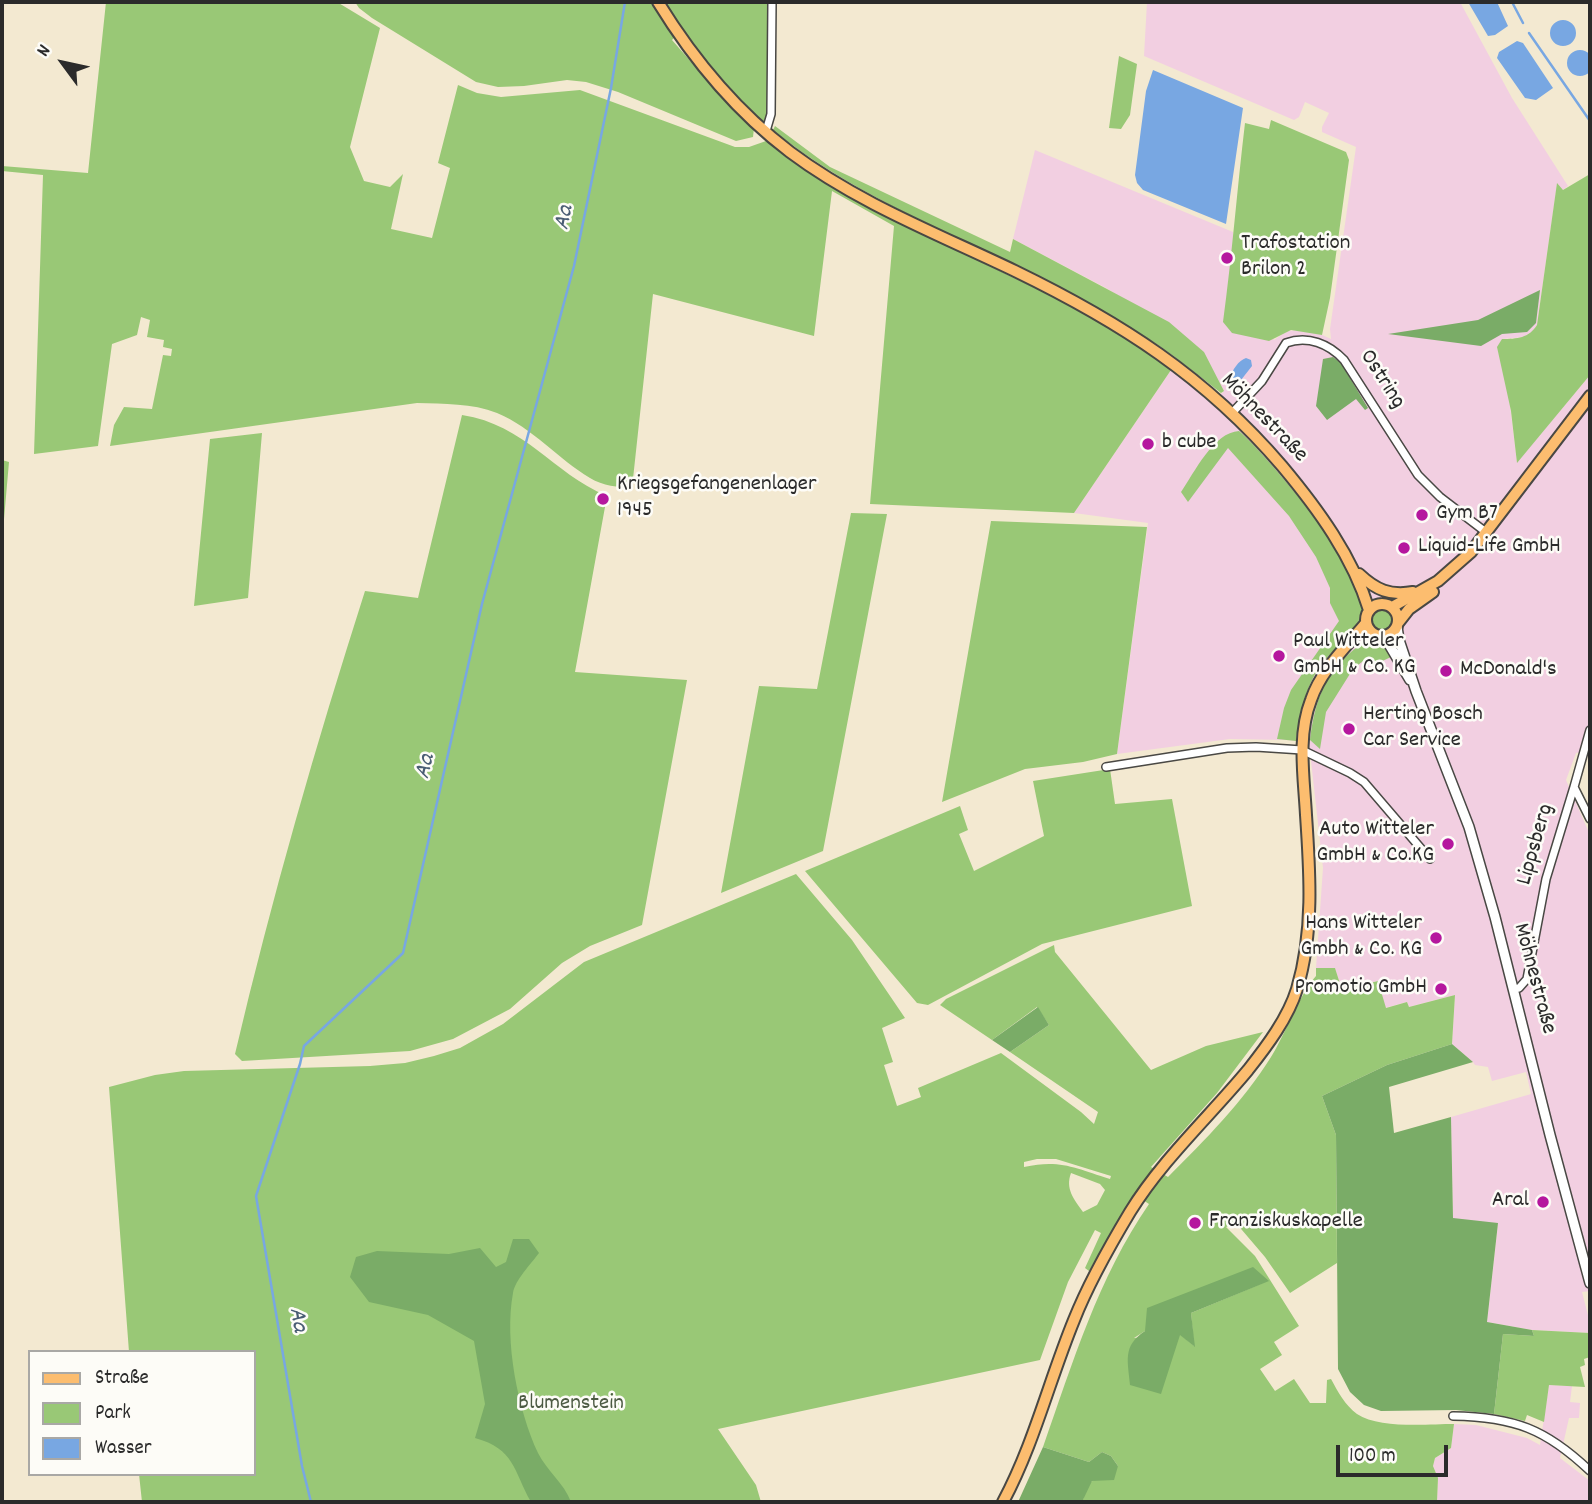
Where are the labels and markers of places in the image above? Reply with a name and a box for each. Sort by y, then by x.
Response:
place label: Trafostation Brilon 2 [1241,231,1350,285]
marker: Trafostation Brilon 2 [1219,250,1235,266]
place label: b cube [1162,430,1216,458]
marker: b cube [1140,436,1156,452]
place label: Kriegsgefangenenlager 1945 [617,472,817,526]
marker: Kriegsgefangenenlager 1945 [595,491,611,507]
place label: Gym B7 [1436,501,1498,529]
marker: Gym B7 [1414,507,1430,523]
place label: Liquid-Life GmbH [1418,534,1561,562]
marker: Liquid-Life GmbH [1396,540,1412,556]
place label: Paul Witteler GmbH & Co. KG [1293,629,1416,683]
marker: Paul Witteler GmbH & Co. KG [1271,648,1287,664]
place label: McDonald's [1460,657,1557,685]
marker: McDonald's [1438,663,1454,679]
place label: Herting Bosch Car Service [1363,702,1483,756]
marker: Herting Bosch Car Service [1341,721,1357,737]
place label: Auto Witteler GmbH & Co.KG [1317,817,1434,871]
marker: Auto Witteler GmbH & Co.KG [1440,836,1456,852]
place label: Hans Witteler Gmbh & Co. KG [1301,911,1422,965]
marker: Hans Witteler Gmbh & Co. KG [1428,930,1444,946]
place label: Promotio GmbH [1294,975,1427,1003]
marker: Promotio GmbH [1433,981,1449,997]
place label: Aral [1492,1188,1529,1216]
marker: Aral [1535,1194,1551,1210]
place label: Franziskuskapelle [1209,1209,1363,1237]
marker: Franziskuskapelle [1187,1215,1203,1231]

